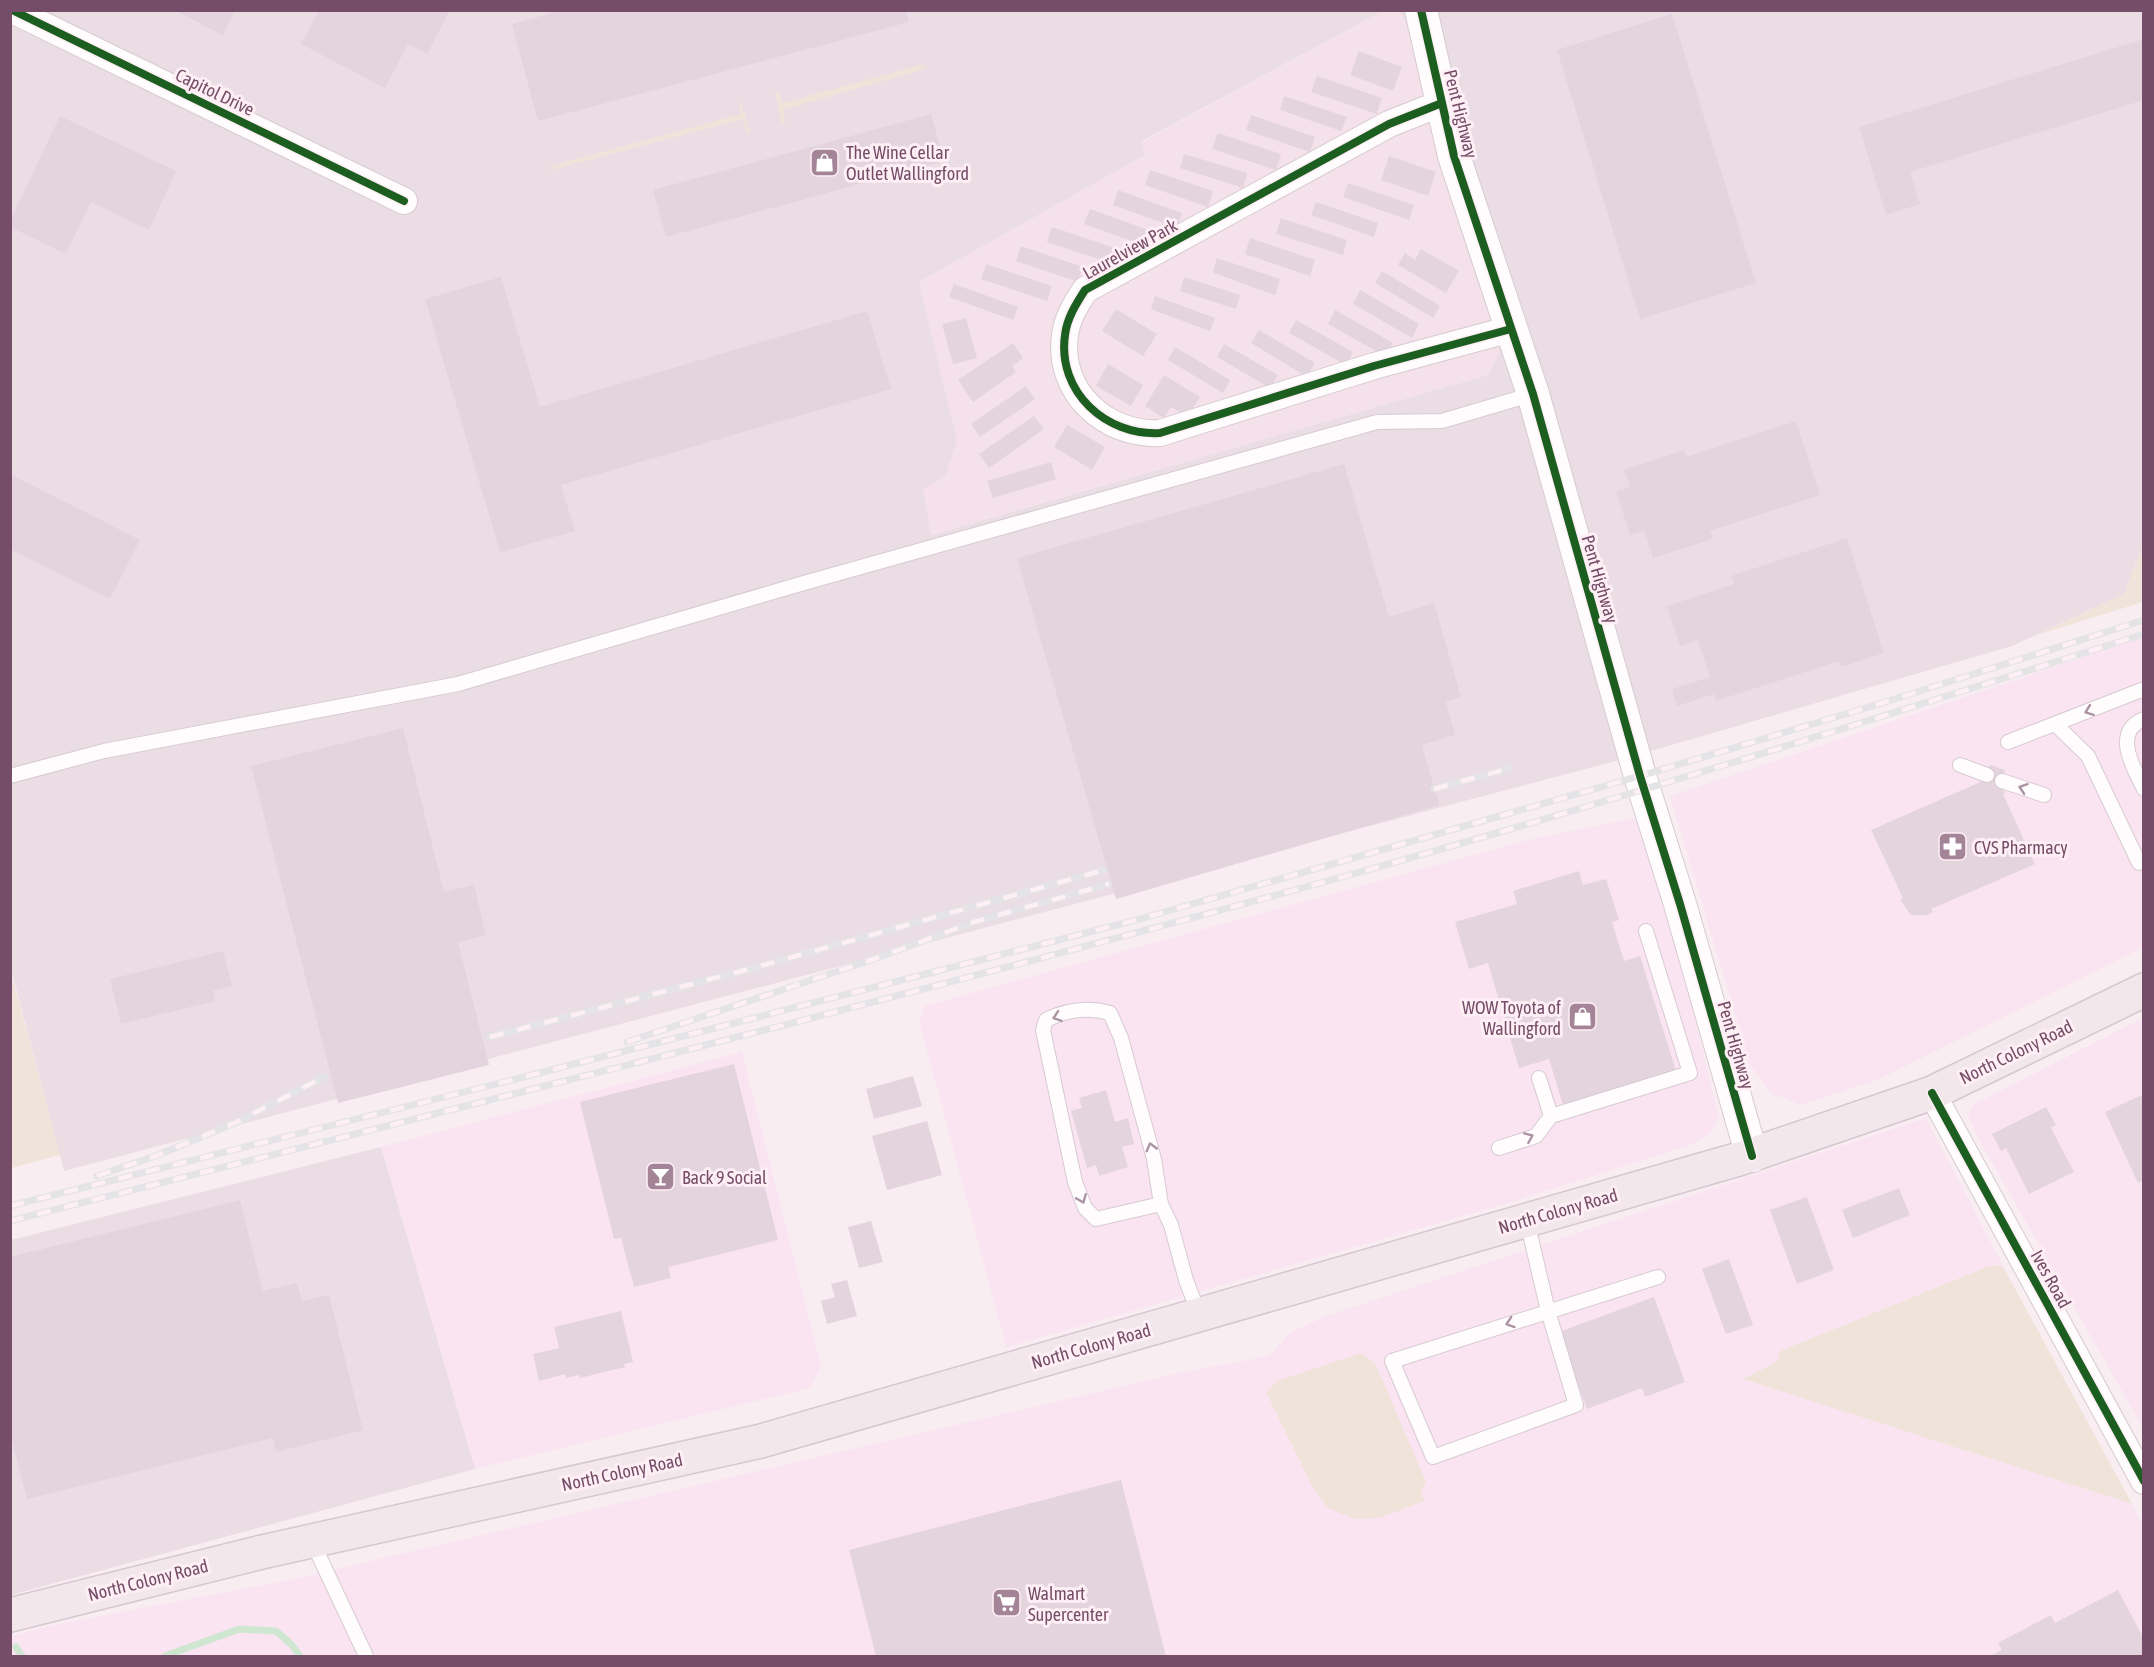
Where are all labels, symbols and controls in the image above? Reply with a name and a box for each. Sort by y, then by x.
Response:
street label: Capitol Drive [172,64,258,120]
street label: Pent Highway [1440,67,1482,161]
place label: The Wine Cellar Outlet Wallingford [846,142,969,184]
shop icon: The Wine Cellar Outlet Wallingford [809,146,841,178]
street label: Laurelview Park [1079,214,1181,284]
street label: Pent Highway [1577,533,1623,625]
one-way arrow [2084,703,2095,716]
one-way arrow [2018,782,2029,795]
pharmacy icon: CVS Pharmacy [1937,831,1969,863]
place label: CVS Pharmacy [1974,837,2068,858]
place label: WOW Toyota of Wallingford [1462,997,1561,1039]
street label: Pent Highway [1713,999,1759,1091]
shop icon: WOW Toyota of Wallingford [1566,1001,1598,1033]
one-way arrow [1052,1009,1063,1022]
street label: North Colony Road [1956,1016,2076,1088]
one-way arrow [1522,1132,1533,1144]
one-way arrow [1145,1142,1158,1152]
bar icon: Back 9 Social [645,1161,677,1193]
place label: Back 9 Social [682,1167,767,1188]
street label: North Colony Road [1496,1184,1620,1238]
one-way arrow [1075,1193,1087,1204]
street label: Ives Road [2026,1246,2076,1312]
one-way arrow [1505,1316,1516,1328]
street label: North Colony Road [1029,1319,1153,1373]
street label: North Colony Road [560,1449,684,1495]
street label: North Colony Road [86,1555,210,1605]
place label: Walmart Supercenter [1028,1583,1109,1625]
supermarket icon: Walmart Supercenter [991,1587,1023,1619]

